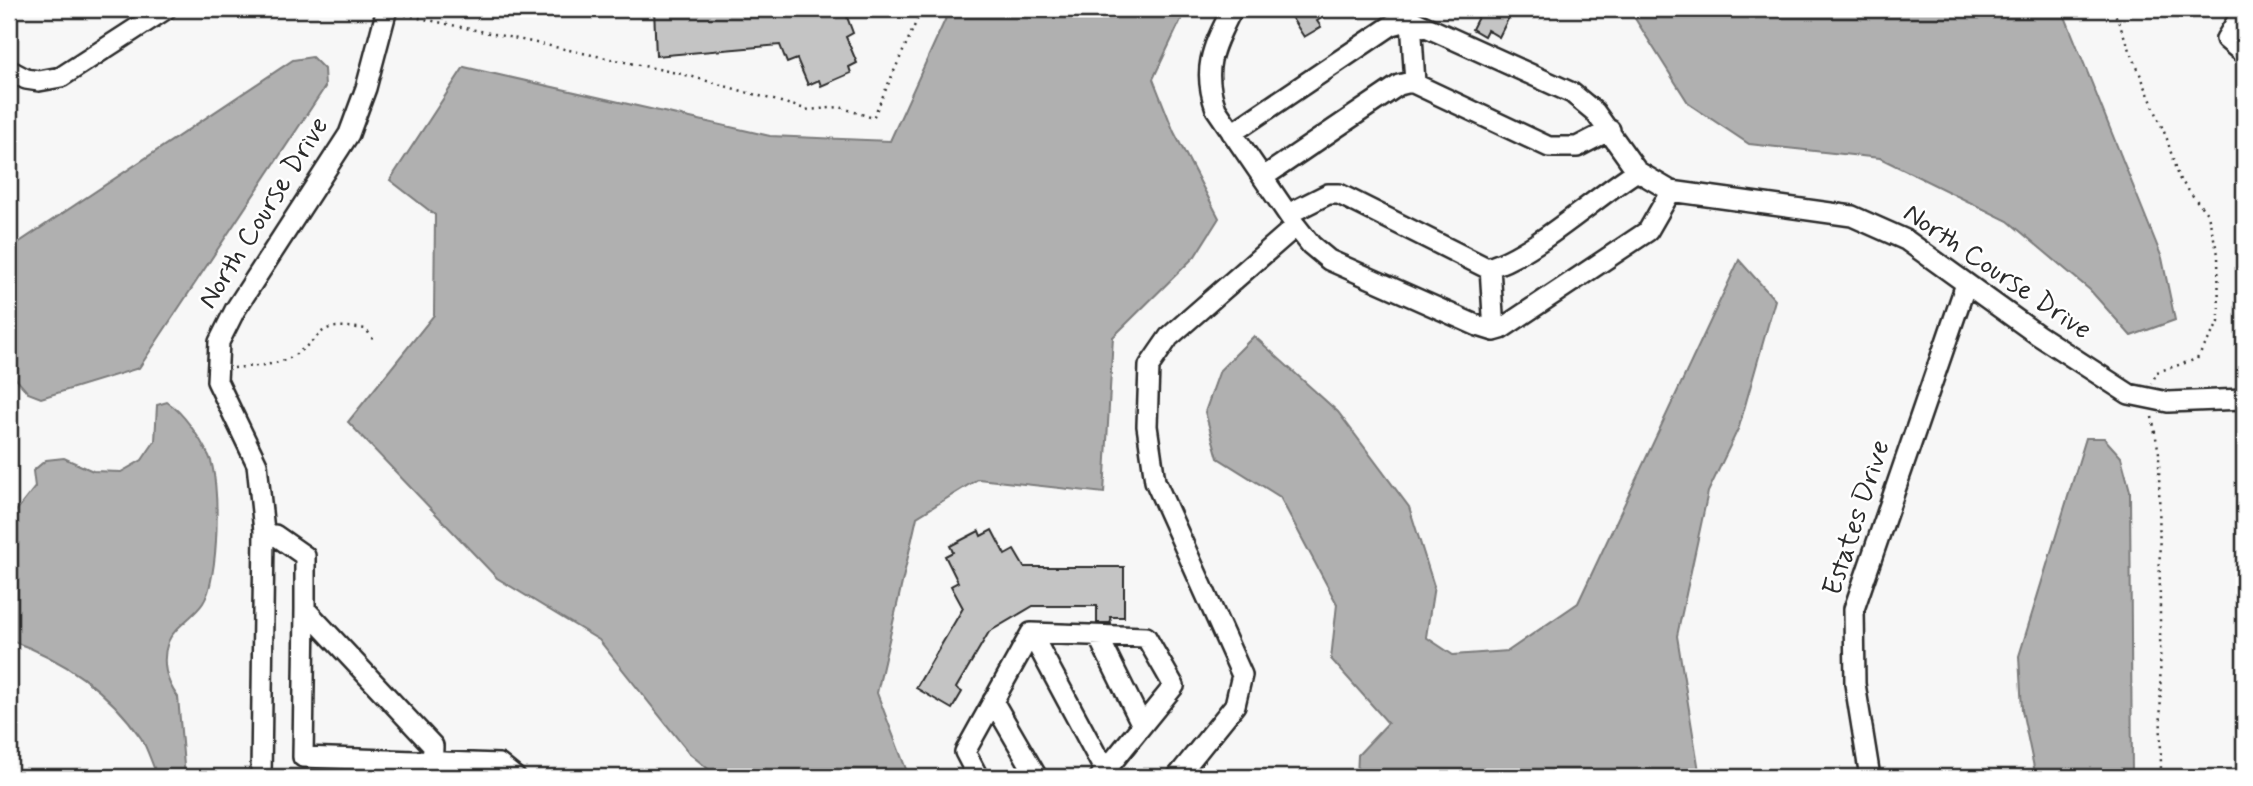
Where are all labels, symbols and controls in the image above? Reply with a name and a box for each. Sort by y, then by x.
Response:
street label: North Course Drive [190,110,338,316]
street label: North Course Drive [1895,195,2099,349]
street label: Estates Drive [1814,435,1900,601]

